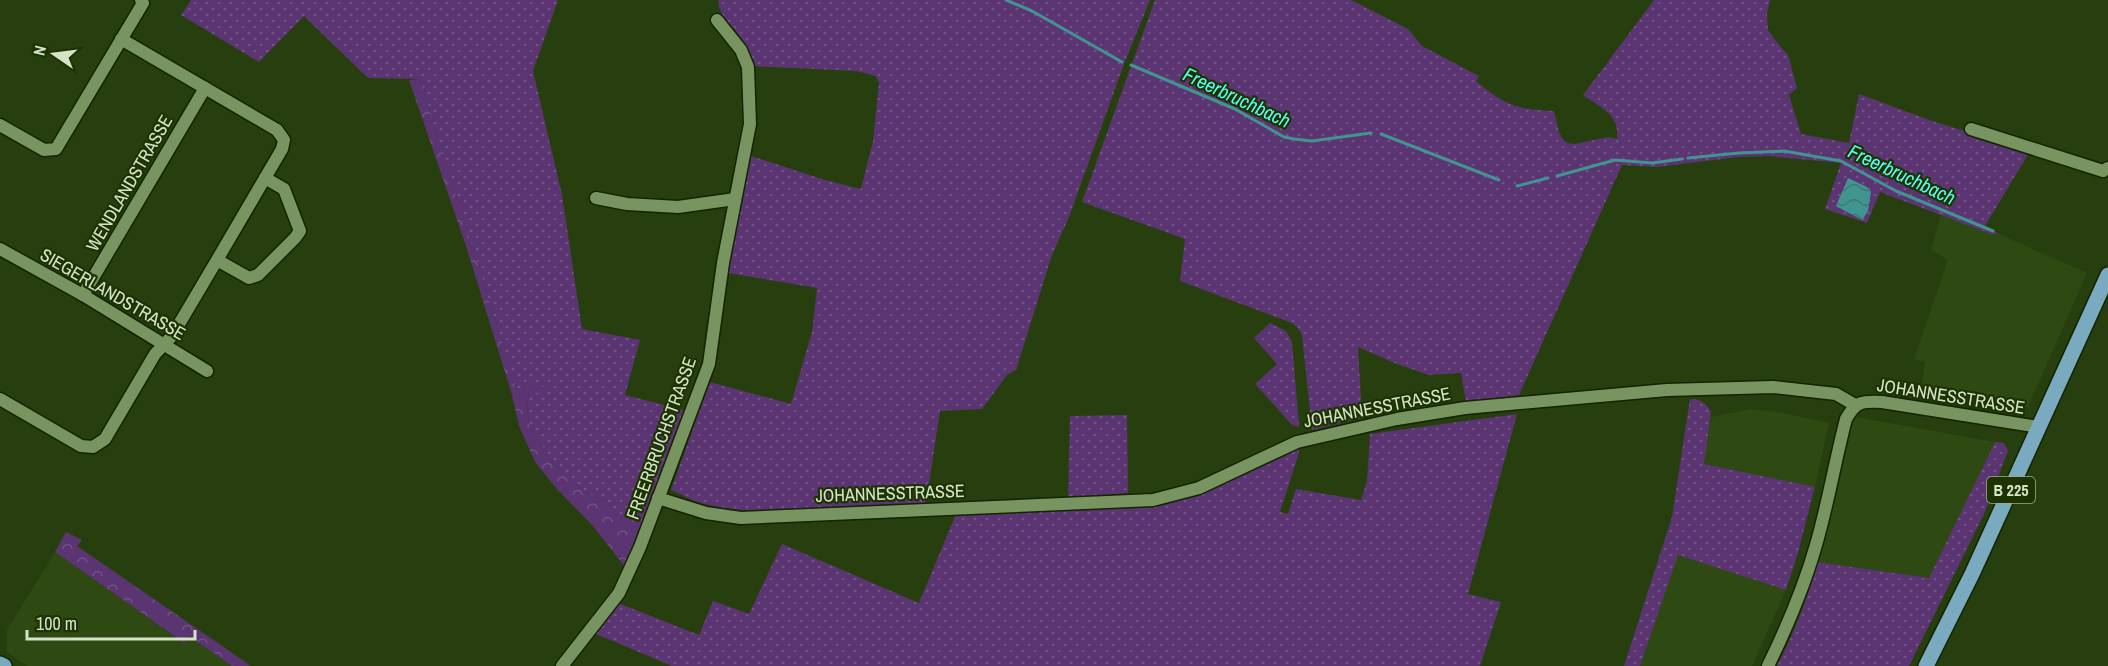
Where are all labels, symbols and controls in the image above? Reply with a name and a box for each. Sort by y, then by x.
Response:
north arrow [24,24,84,84]
text: N [28,43,51,58]
water label: Freerbruchbach [1179,60,1295,134]
street label: WENDLANDSTRASSE [80,110,178,256]
water label: Freerbruchbach [1844,137,1960,211]
street label: SIEGERLANDSTRASSE [36,242,190,346]
street label: FREERBRUCHSTRASSE [620,353,702,523]
street label: JOHANNESSTRASSE [1875,372,2027,420]
street label: JOHANNESSTRASSE [1301,380,1453,434]
road number: B 225 [1987,477,2035,503]
street label: JOHANNESSTRASSE [815,478,965,508]
scale bar [27,603,195,641]
text: 100 m [36,611,77,636]

